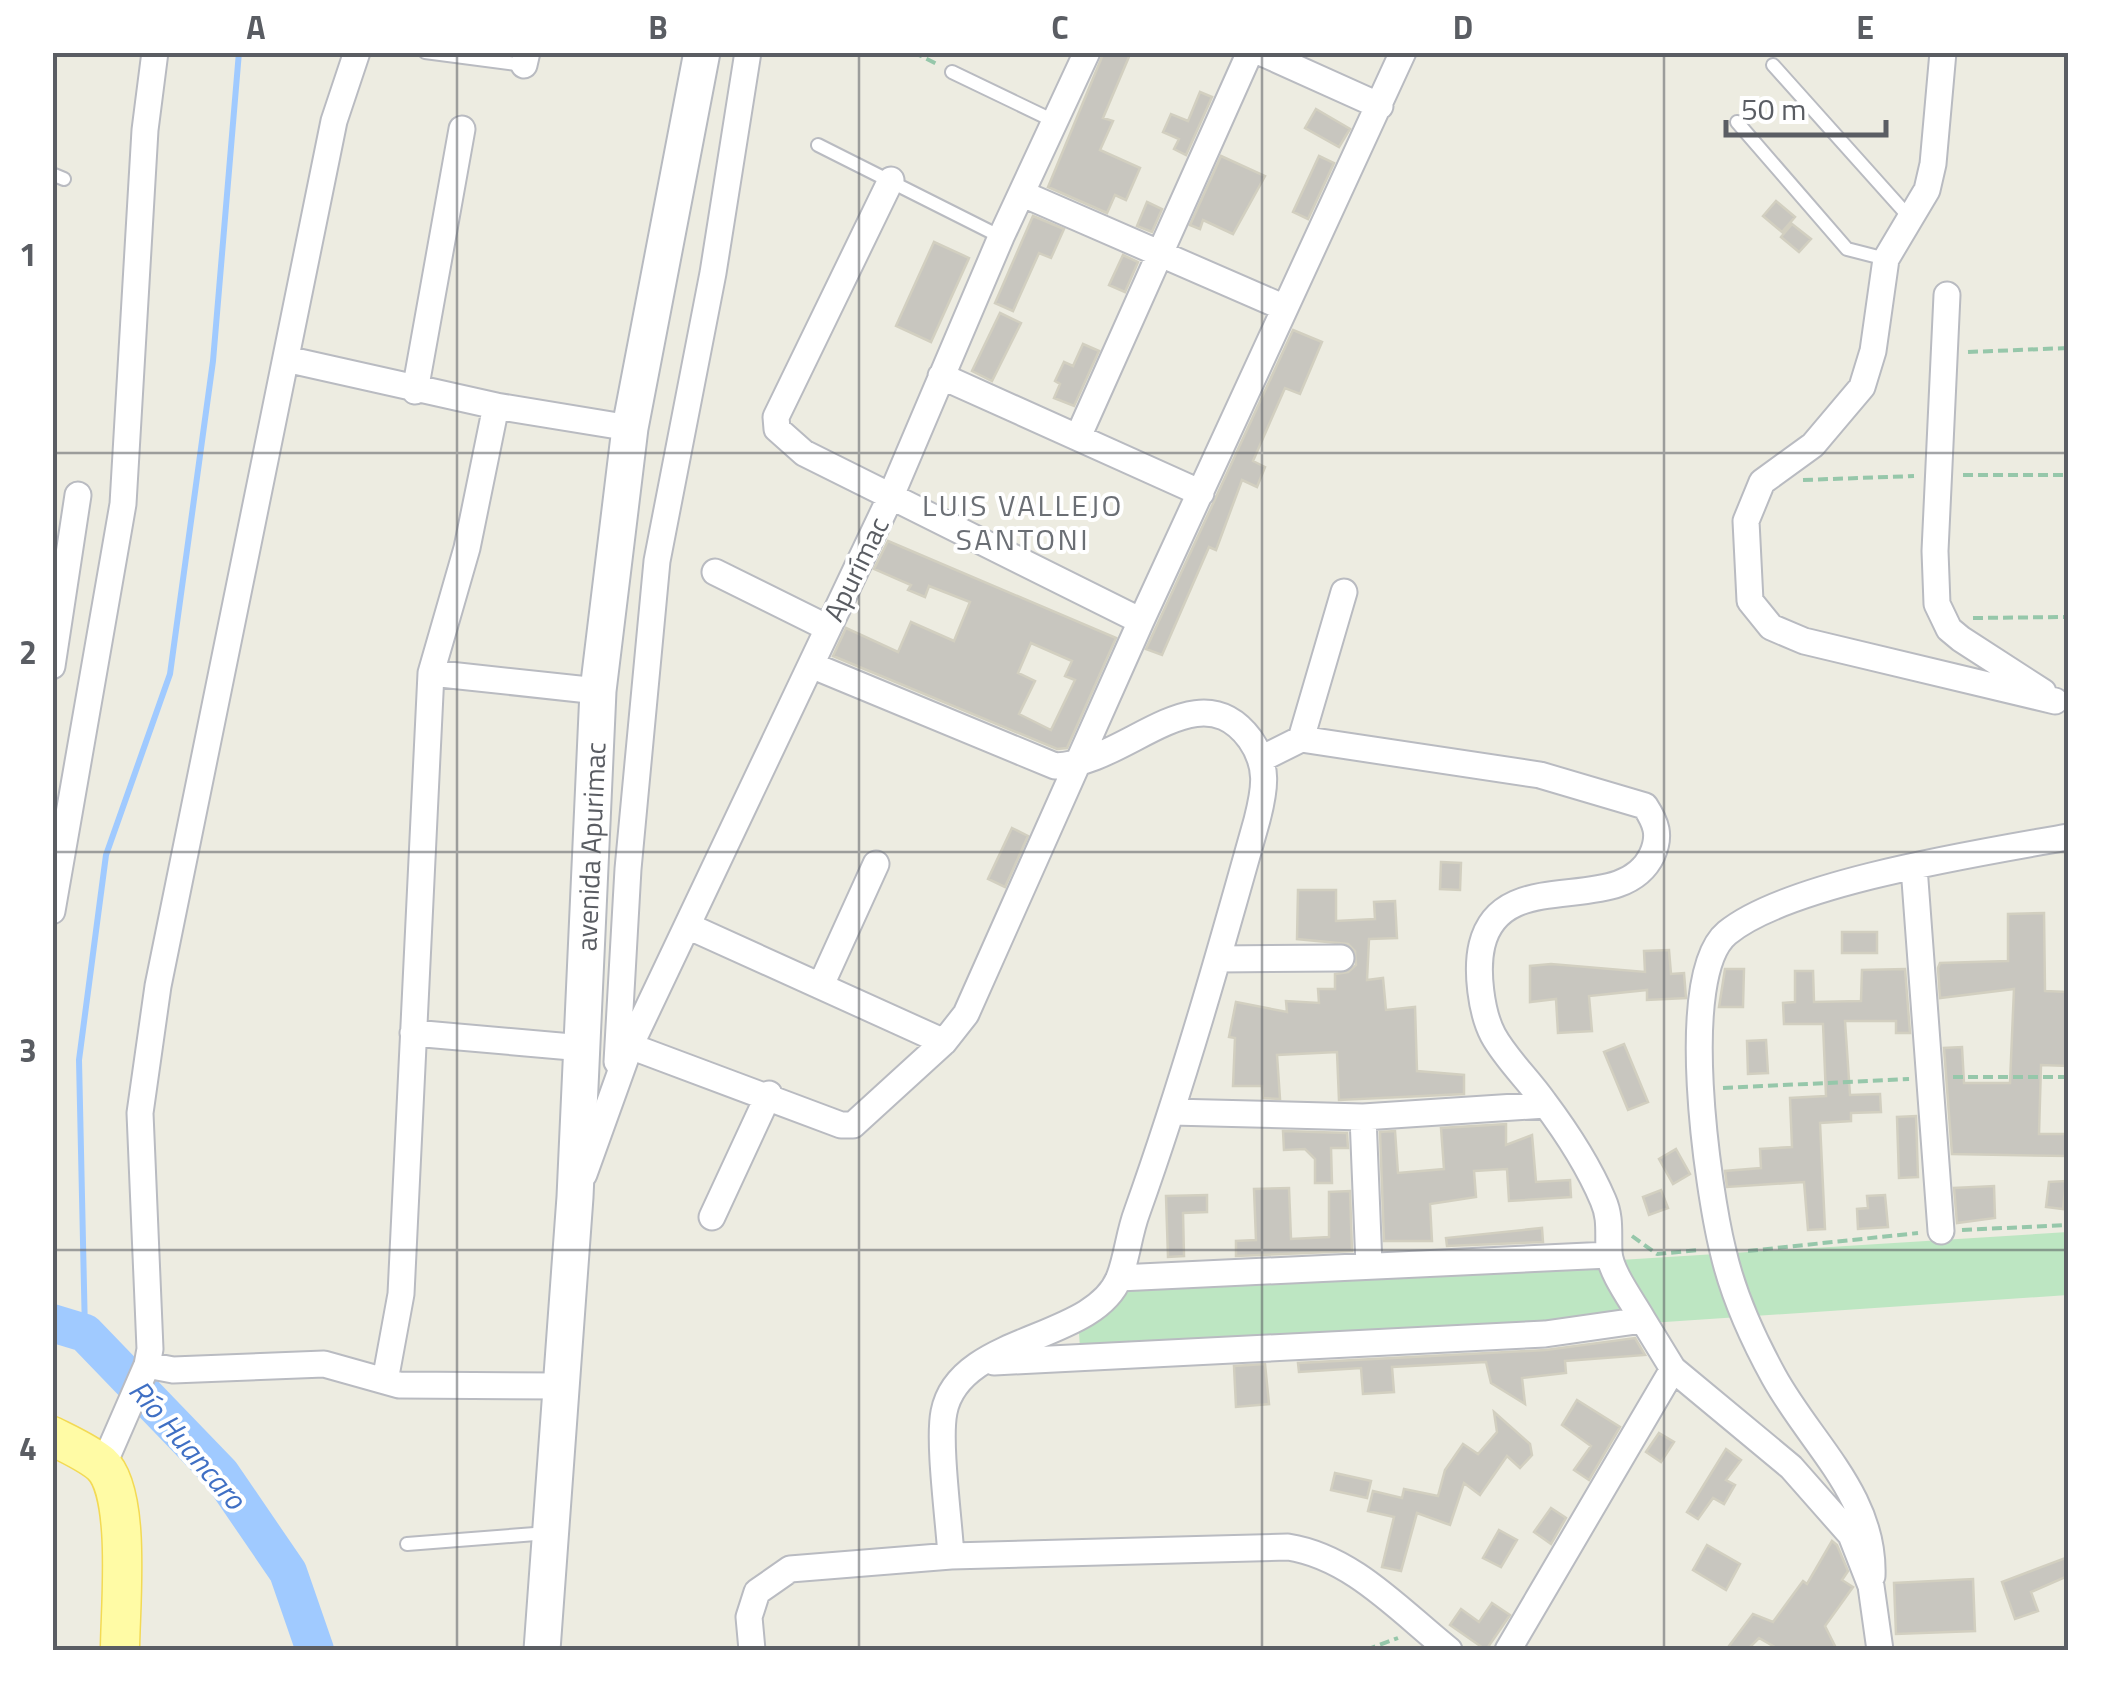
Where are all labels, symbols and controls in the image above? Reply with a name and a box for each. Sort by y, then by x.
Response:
text: A [246,3,266,51]
text: B [648,3,668,51]
text: C [1051,3,1069,51]
text: D [1453,3,1473,51]
text: E [1856,3,1874,51]
scale bar [1726,75,1886,137]
text: 50 m [1741,86,1806,132]
text: 1 [19,230,37,278]
district label: LUIS VALLEJO SANTONI [922,482,1124,562]
street label: Apurímac [812,509,899,628]
text: 2 [19,628,37,676]
street label: avenida Apurimac [564,741,617,952]
text: 3 [19,1026,37,1074]
water label: Río Huancaro [118,1369,258,1520]
text: 4 [19,1424,37,1472]

